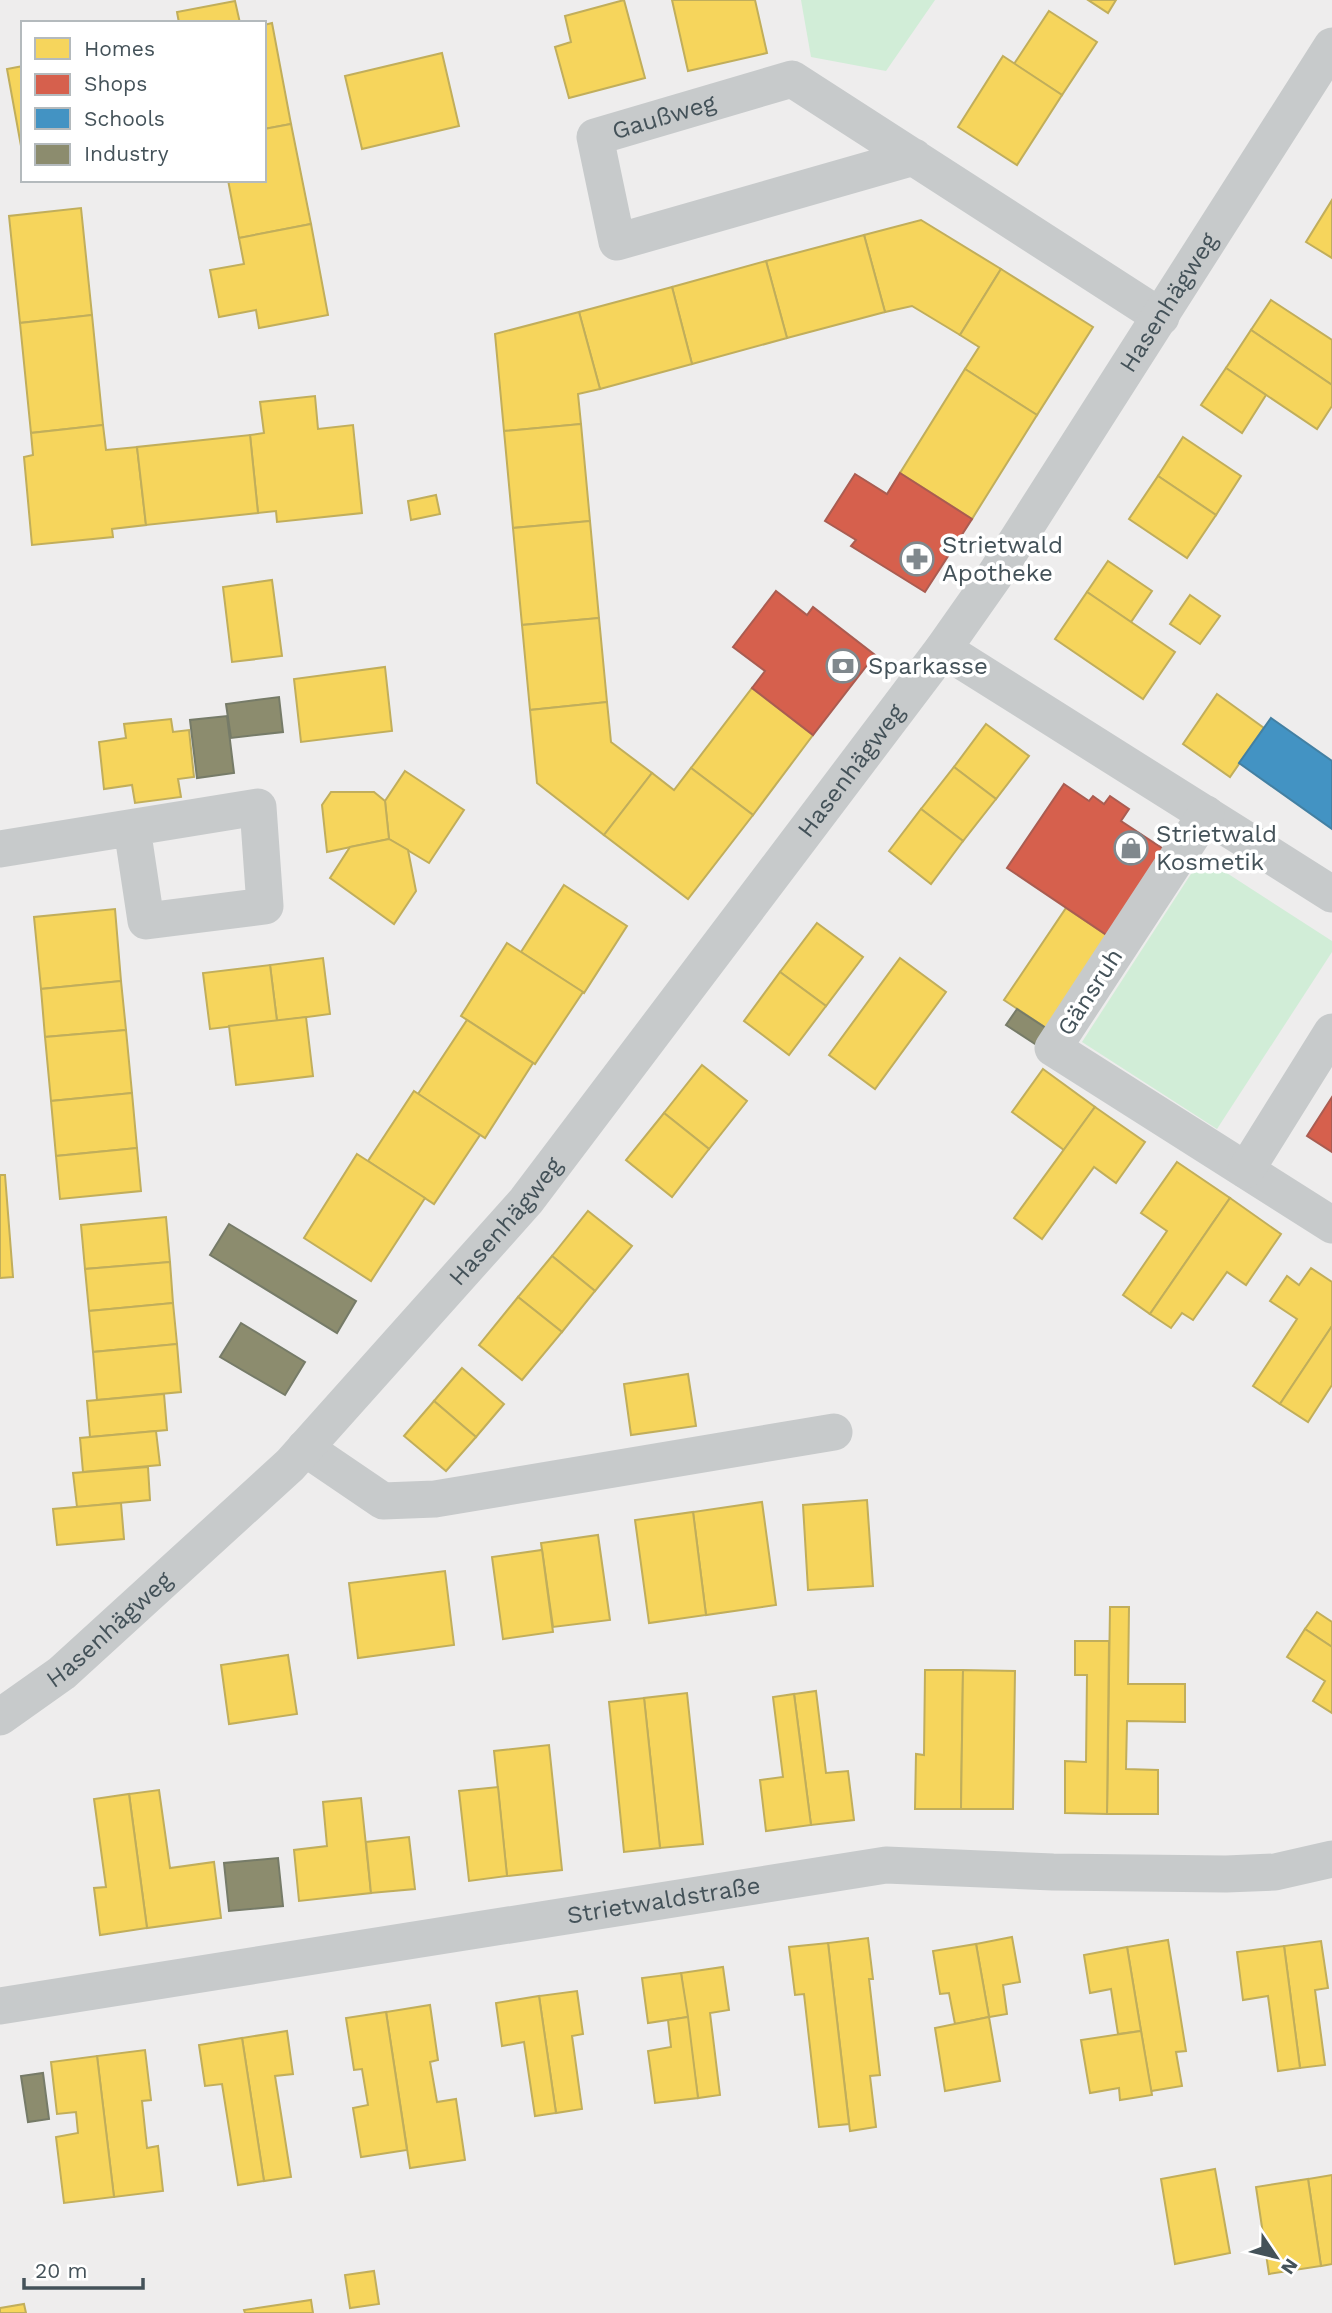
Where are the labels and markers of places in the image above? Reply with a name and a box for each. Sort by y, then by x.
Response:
place label: Strietwald Apotheke [942,531,1063,587]
pharmacy icon: Strietwald Apotheke [898,540,936,578]
bank icon: Sparkasse [824,647,862,685]
place label: Sparkasse [868,652,988,680]
place label: Strietwald Kosmetik [1156,820,1277,876]
shop icon: Strietwald Kosmetik [1112,829,1150,867]

